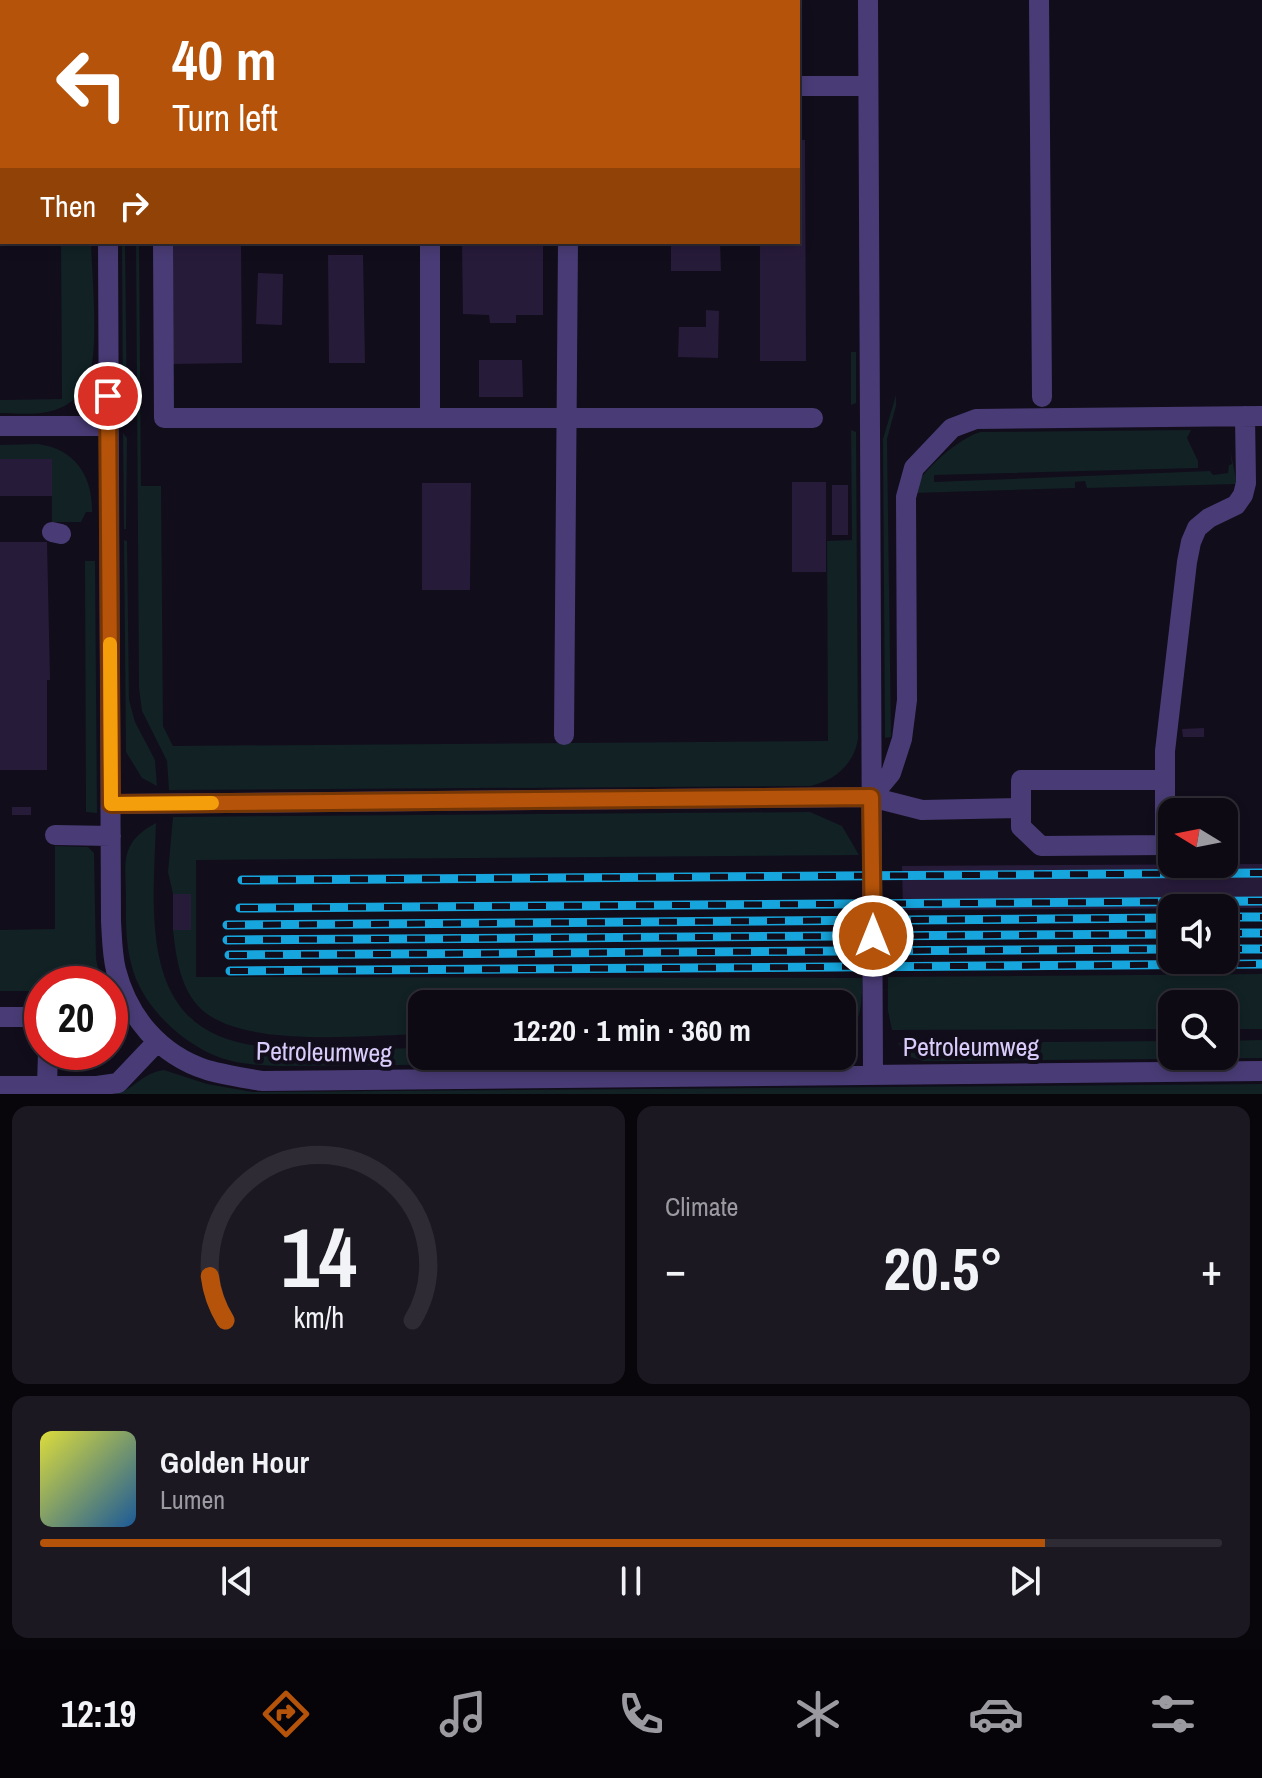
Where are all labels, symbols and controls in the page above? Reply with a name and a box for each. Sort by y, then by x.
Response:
text: 40 m [172,22,277,97]
icon: left [40,32,144,136]
text: Turn left [172,94,278,142]
icon: right [112,184,156,228]
text: Then [40,186,96,226]
pin [74,362,142,430]
icon: arrive [86,374,130,418]
north arrow [1158,798,1238,878]
map controls [1158,798,1238,1070]
position arrow [831,894,915,978]
button: sound [1158,894,1238,974]
speed limit sign: 20 [24,966,128,1070]
button: search [1158,990,1238,1070]
text: 12:20 · 1 min · 360 m [513,1010,751,1050]
street label: Petroleumweg [903,1029,1039,1064]
street label: Petroleumweg [256,1033,393,1070]
text: Climate [665,1189,738,1224]
text: 14 [281,1201,356,1313]
text: 20.5° [884,1228,1003,1309]
text: − [665,1239,686,1299]
text: + [1201,1239,1222,1299]
text: km/h [293,1298,344,1337]
text: Golden Hour [160,1442,309,1482]
text: Lumen [160,1482,225,1517]
icon: previous [215,1559,259,1603]
icon: pause [609,1559,653,1603]
icon: next [1003,1559,1047,1603]
icon: directions [258,1686,314,1742]
icon: music [435,1686,491,1742]
icon: phone [613,1686,669,1742]
icon: climate [790,1686,846,1742]
icon: car [968,1686,1024,1742]
icon: filters [1145,1686,1201,1742]
text: 12:19 [61,1690,136,1738]

